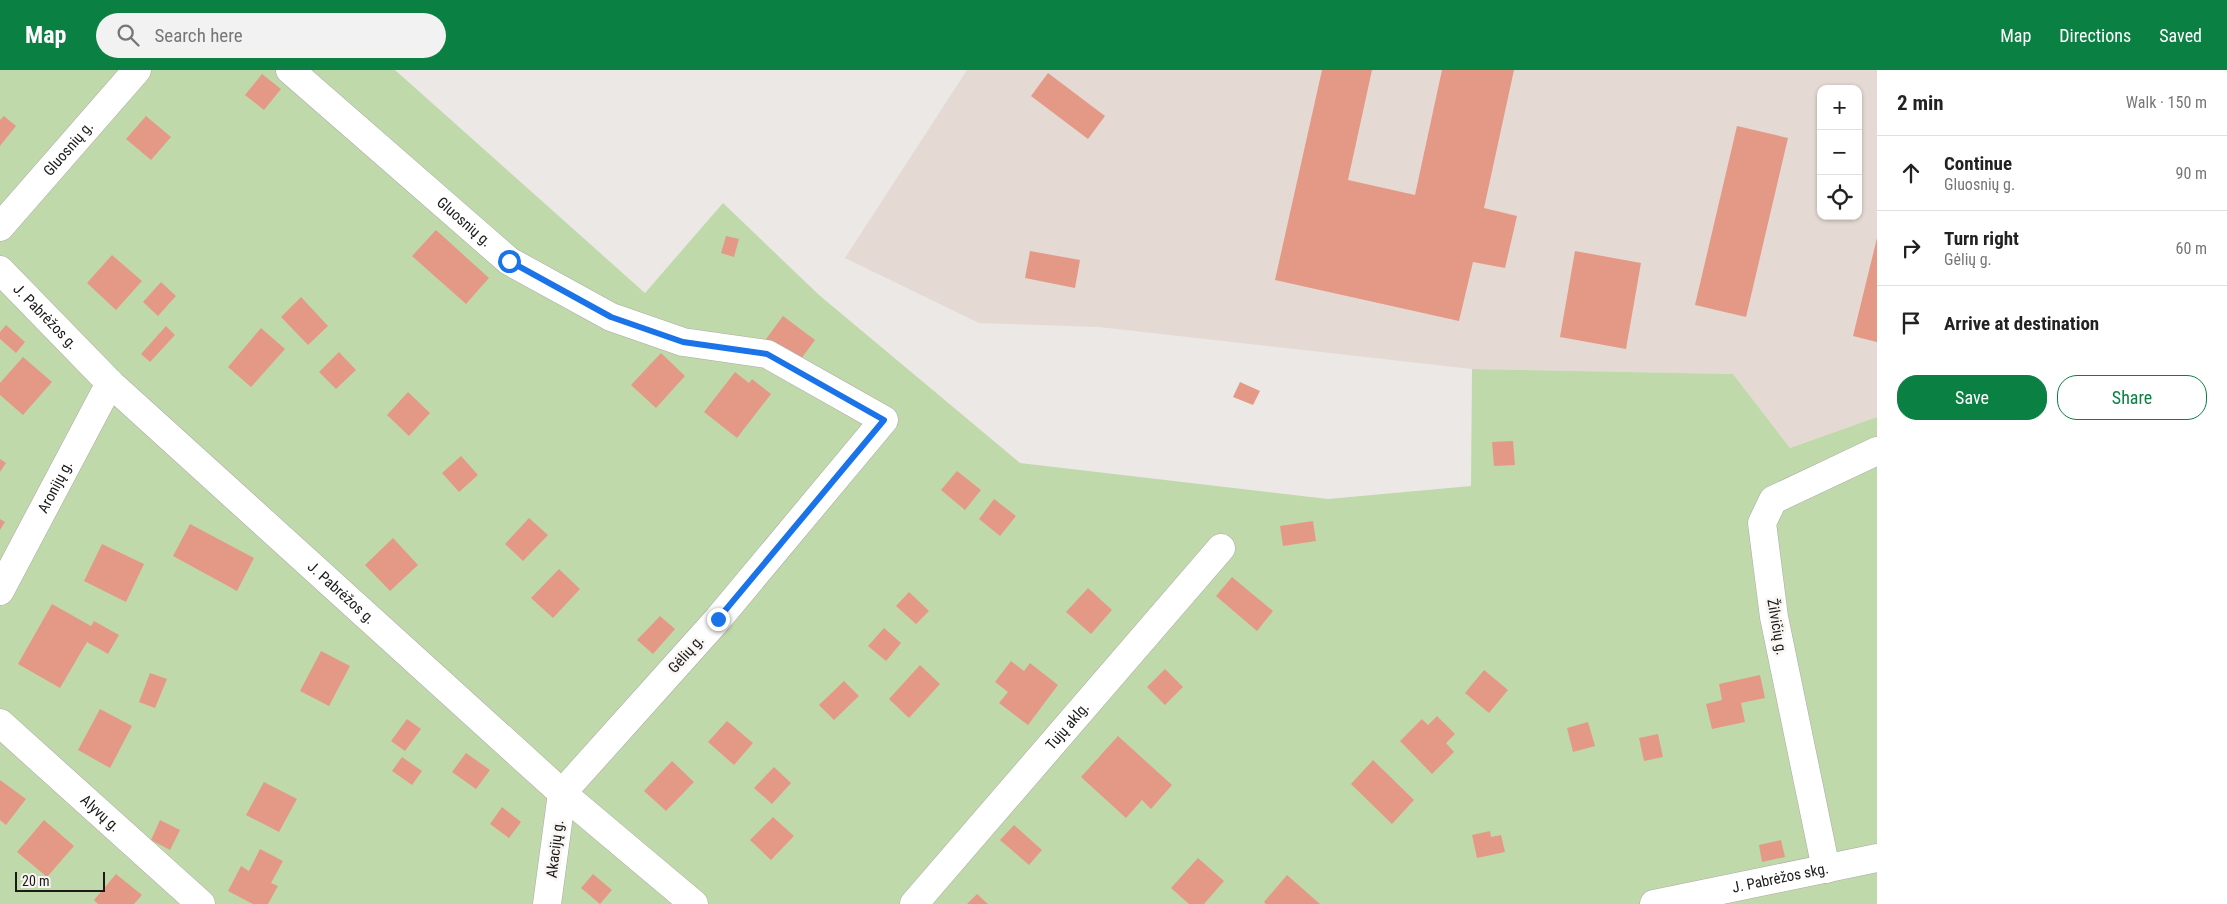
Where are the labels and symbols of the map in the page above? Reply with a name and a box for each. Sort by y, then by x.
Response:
street label: Gluosnių g. [40,118,97,180]
street label: Gluosnių g. [433,193,495,251]
route start [498,250,521,273]
street label: J. Pabrėžos g. [9,280,81,353]
street label: Aronijų g. [34,457,76,516]
street label: J. Pabrėžos g. [304,558,379,628]
street label: Žilvičių g. [1763,597,1791,657]
route end [707,608,730,631]
street label: Gėlių g. [664,631,708,677]
street label: Tujų aklg. [1042,698,1093,754]
street label: Alyvų g. [77,791,124,836]
street label: Akacijų g. [543,819,567,879]
street label: J. Pabrėžos skg. [1730,859,1830,897]
scale bar [15,869,105,892]

